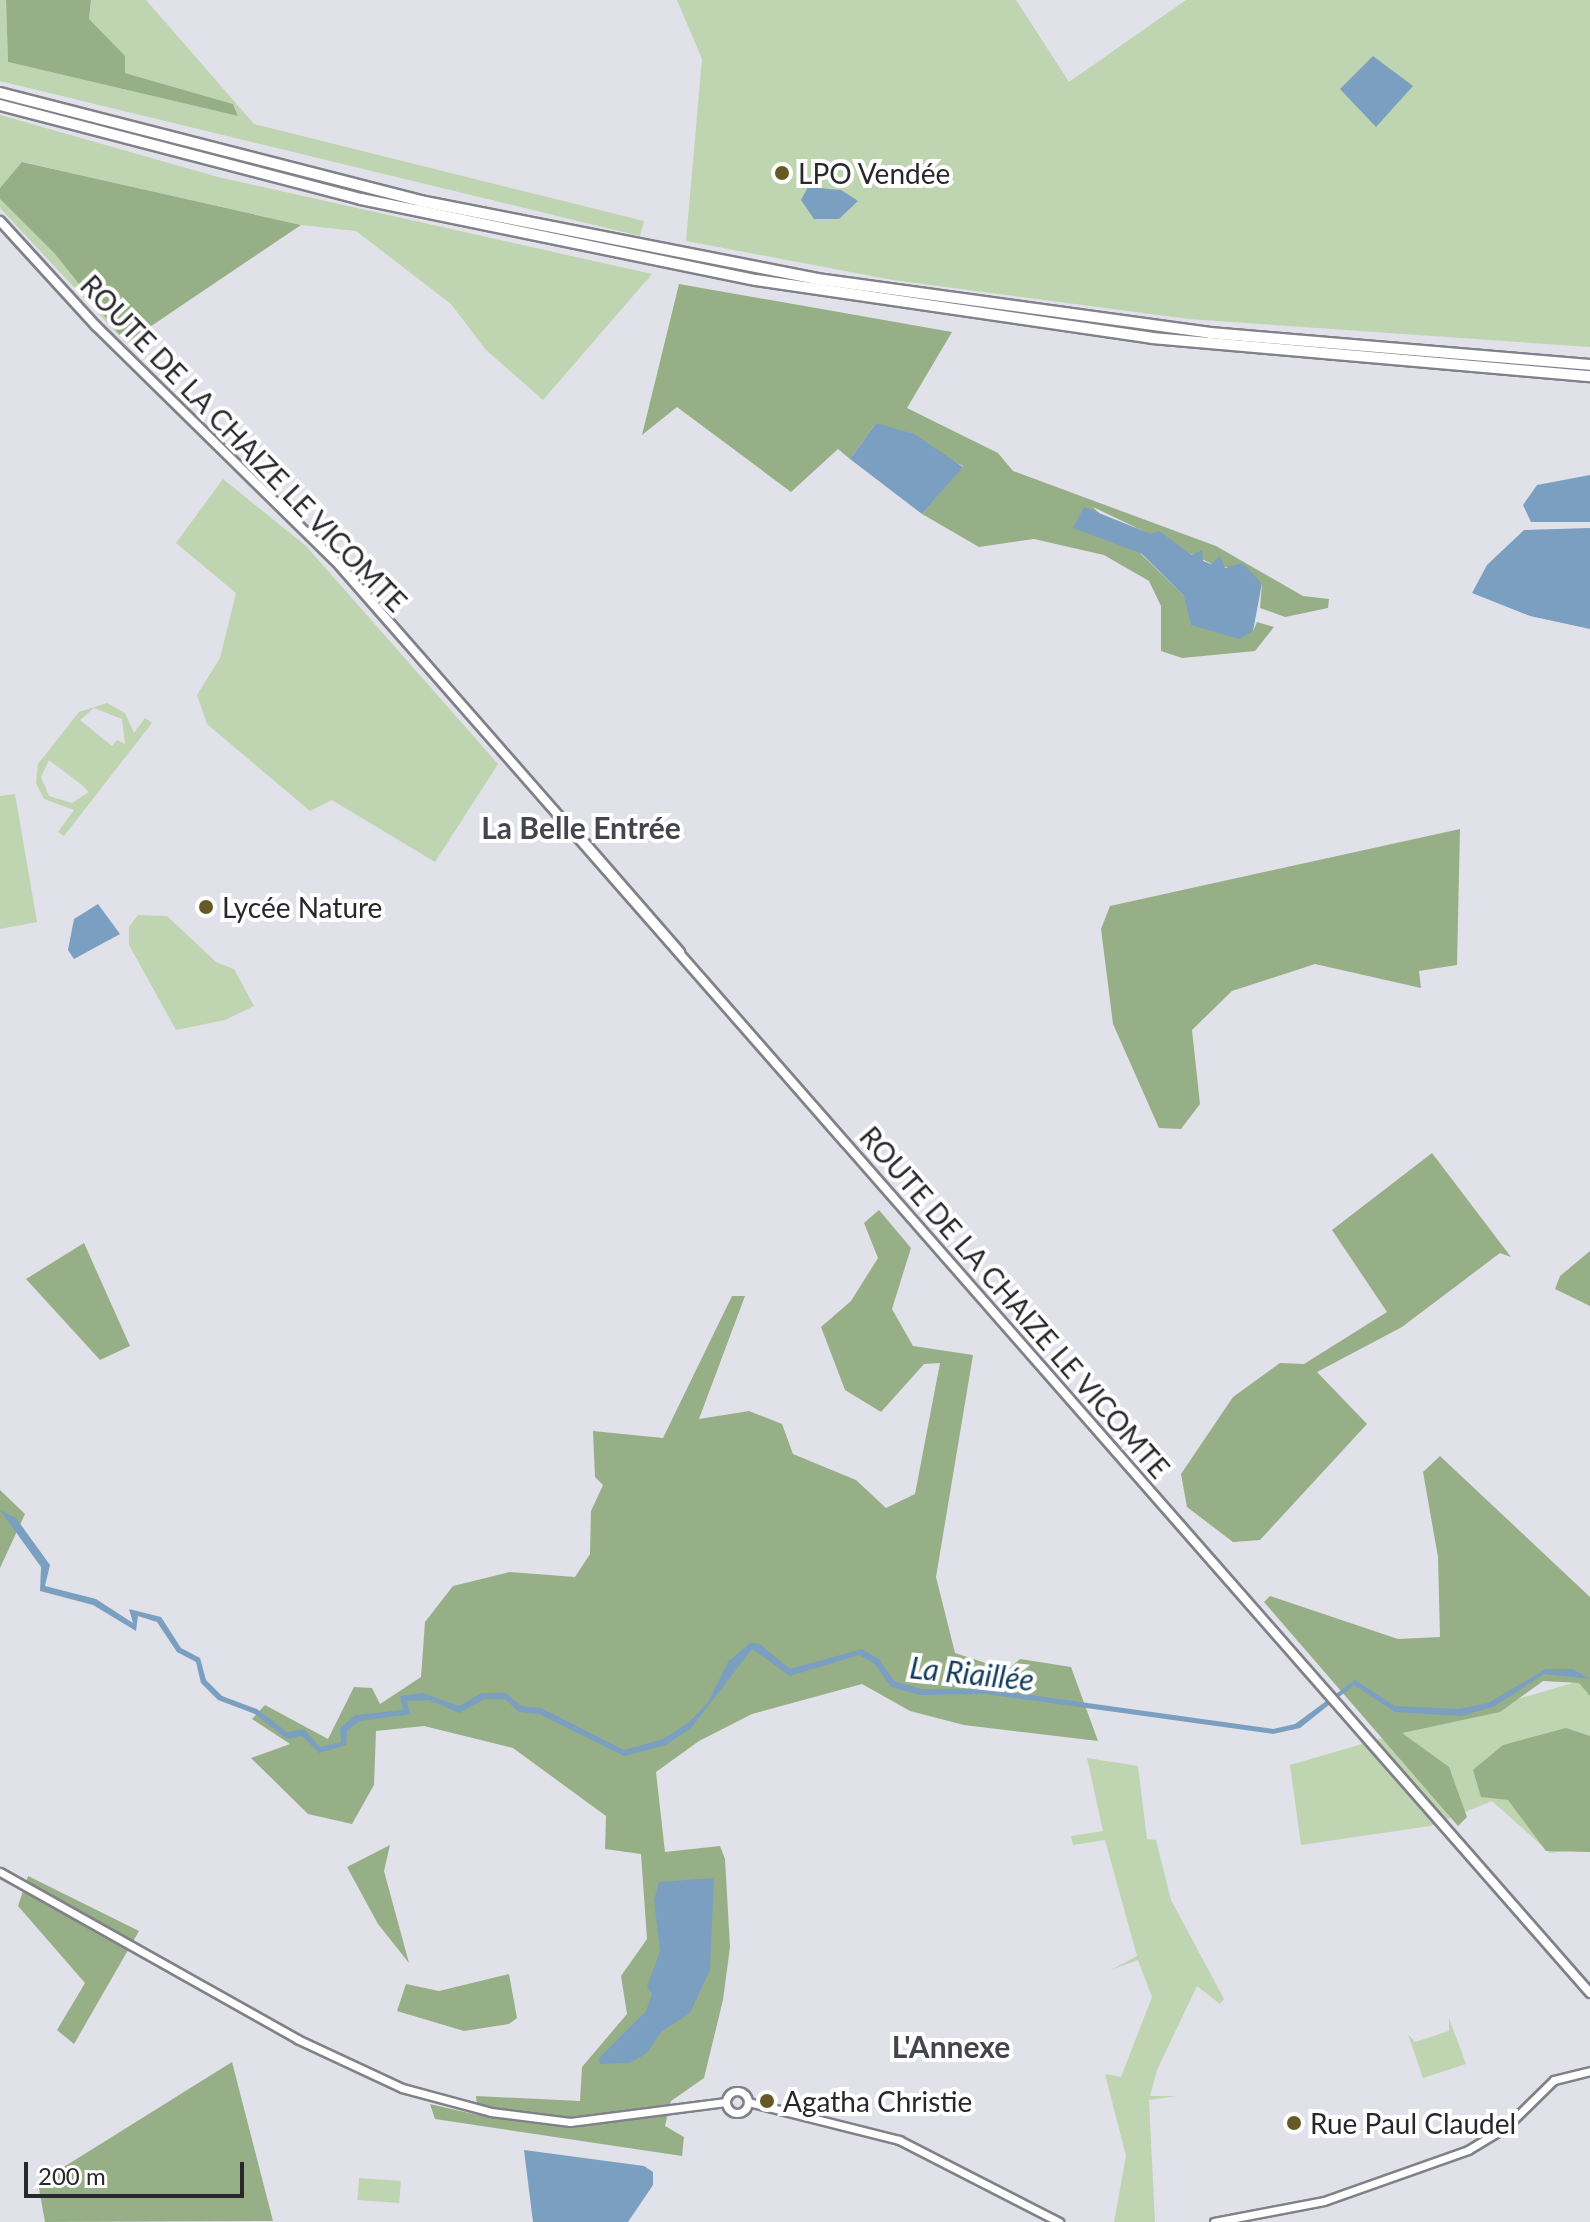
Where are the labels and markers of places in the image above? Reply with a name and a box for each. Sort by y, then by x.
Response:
place label: LPO Vendée [798,156,951,190]
marker: LPO Vendée [773,164,791,182]
place label: Lycée Nature [222,890,382,924]
marker: Lycée Nature [197,898,215,916]
place label: Agatha Christie [783,2084,972,2118]
marker: Agatha Christie [758,2092,776,2110]
place label: Rue Paul Claudel [1310,2106,1516,2140]
marker: Rue Paul Claudel [1285,2114,1303,2132]

